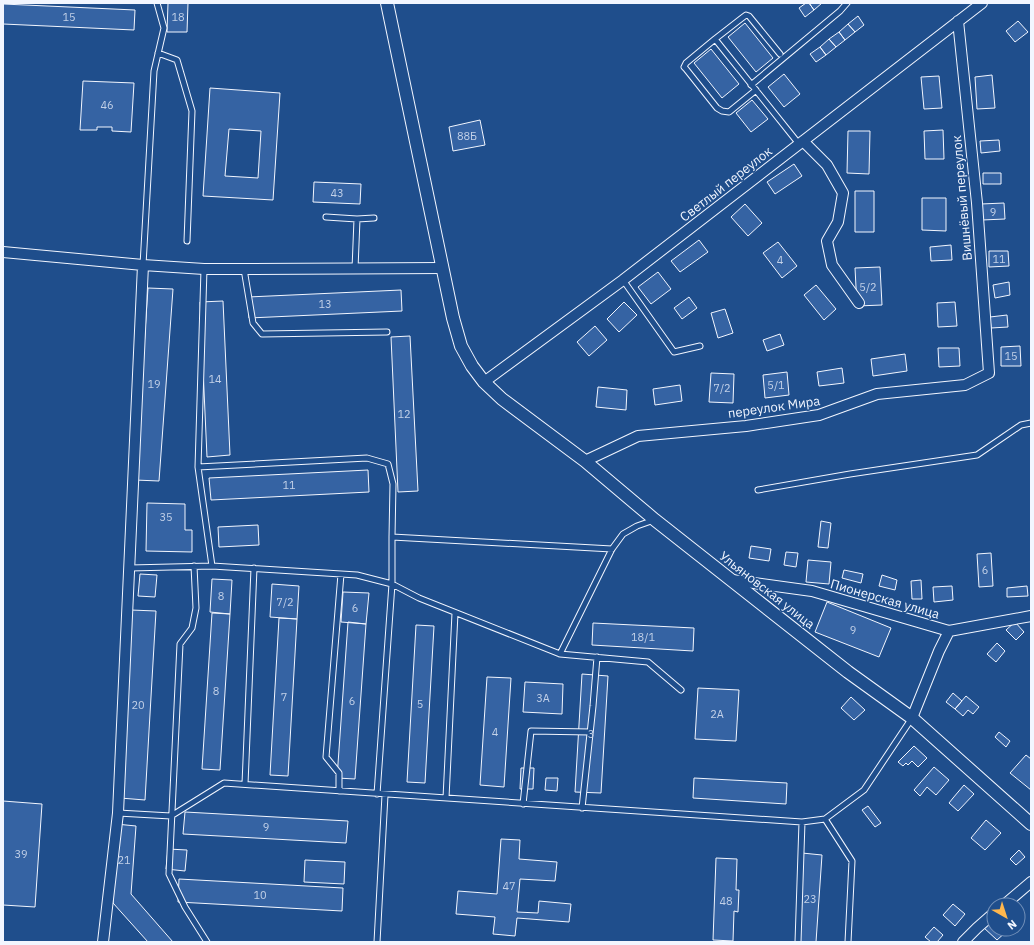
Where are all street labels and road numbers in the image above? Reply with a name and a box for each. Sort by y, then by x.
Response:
street label: Вишнёвый переулок [948,135,976,261]
street label: Светлый переулок [676,143,776,225]
street label: переулок Мира [727,392,821,422]
street label: Ульяновская улица [716,547,818,633]
street label: Пионерская улица [828,575,942,623]

